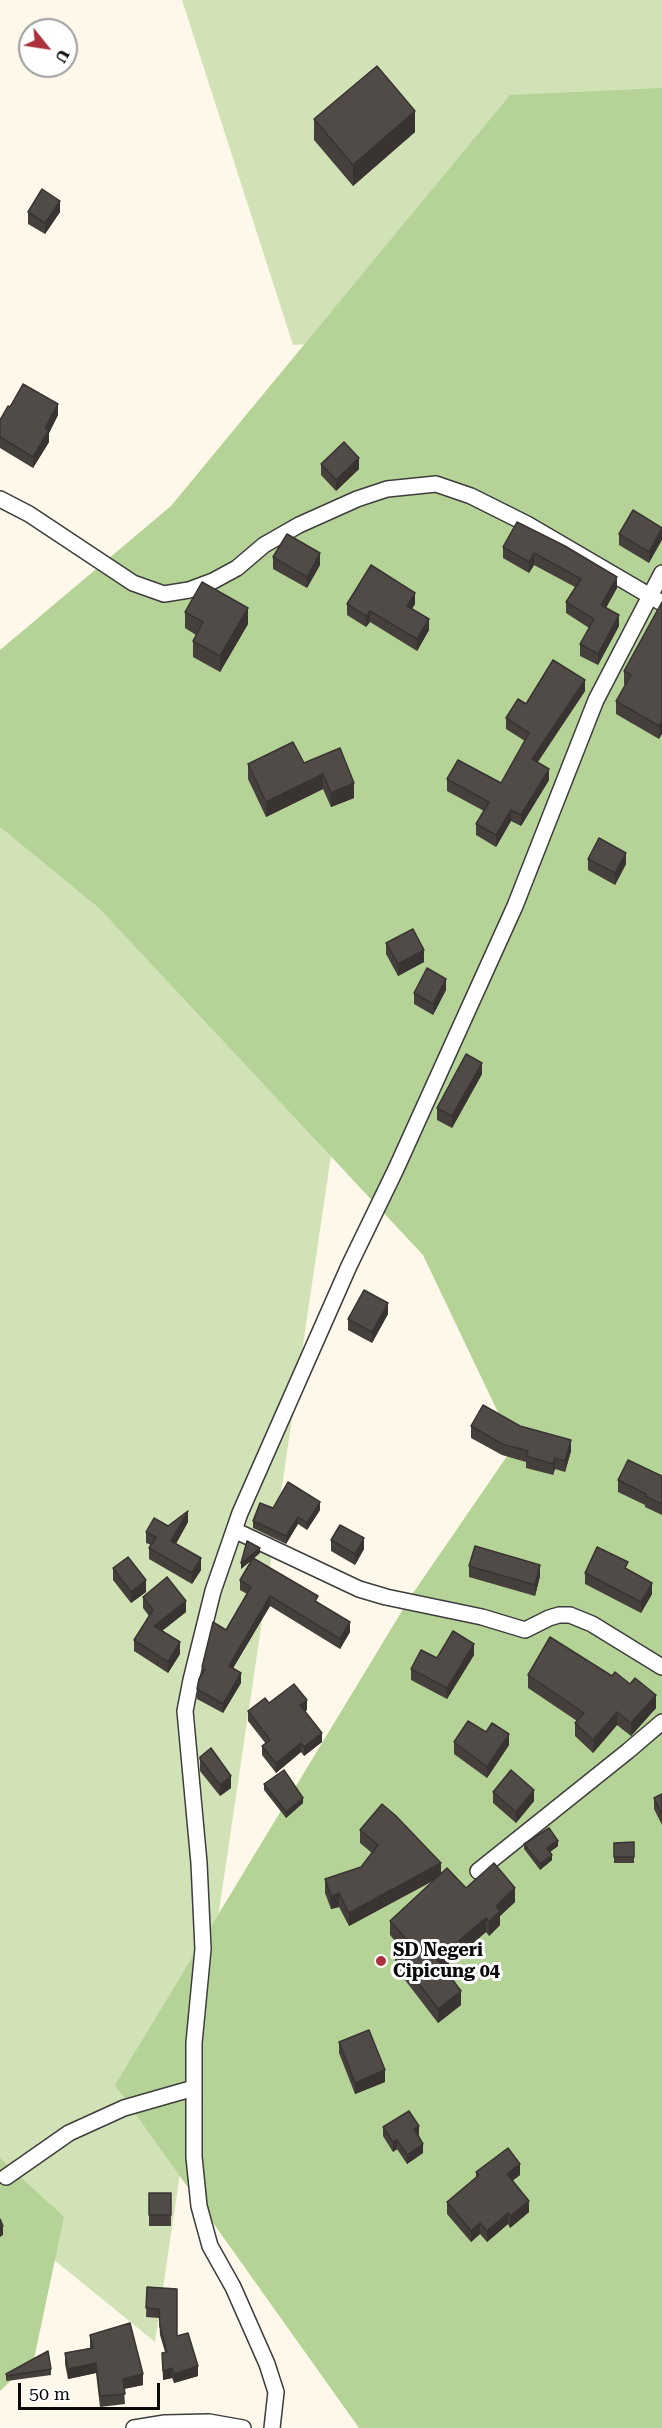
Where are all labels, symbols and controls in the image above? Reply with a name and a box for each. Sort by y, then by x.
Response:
north arrow [18,18,78,78]
text: U [51,46,74,66]
place label: SD Negeri Cipicung 04 [393,1940,500,1982]
marker: SD Negeri Cipicung 04 [374,1954,388,1968]
scale bar [21,2371,164,2409]
text: 50 m [29,2383,70,2404]

